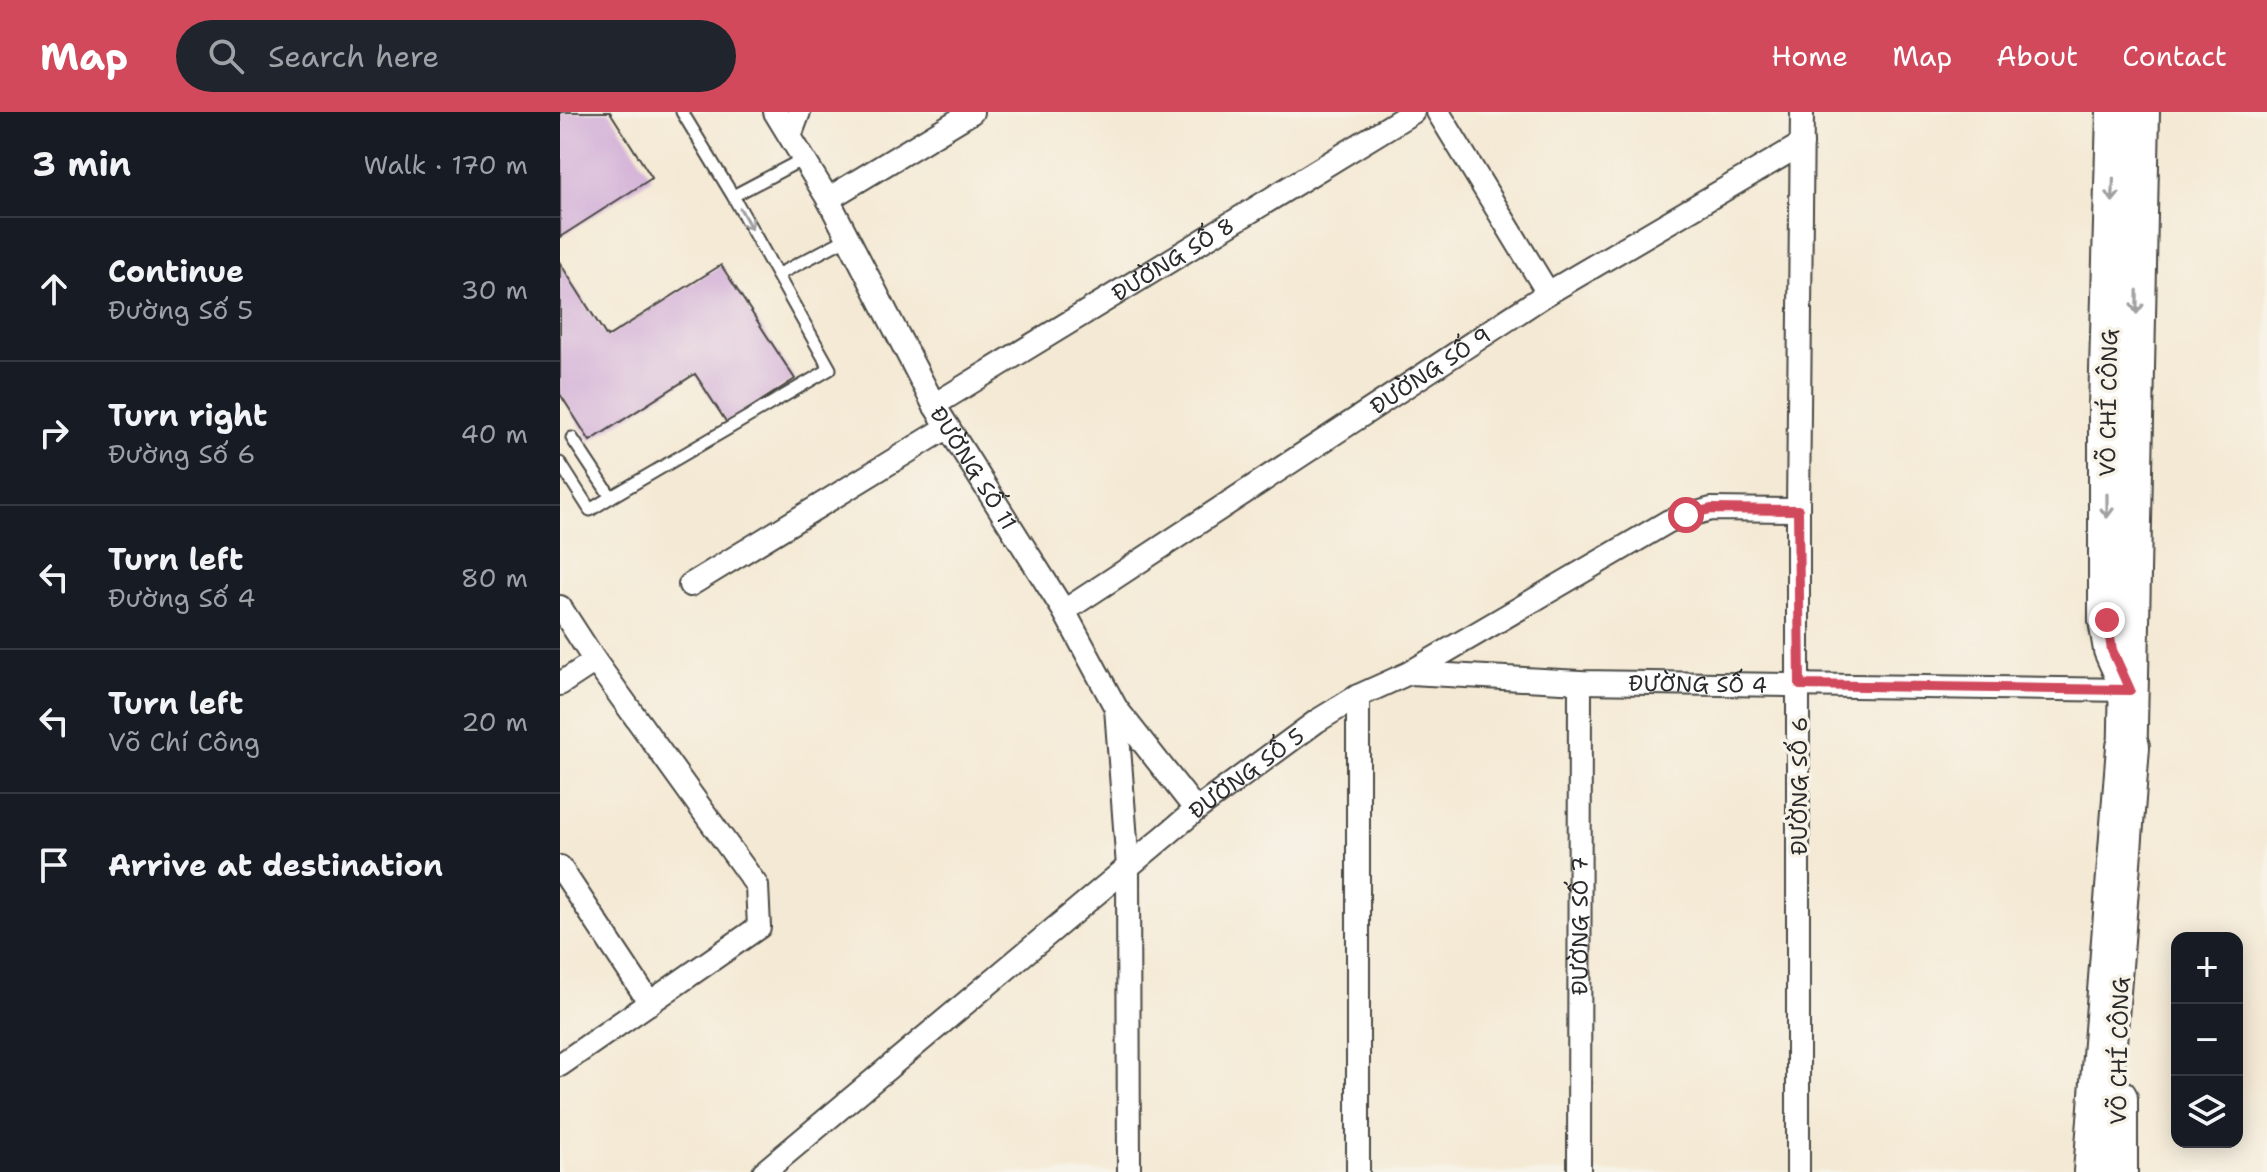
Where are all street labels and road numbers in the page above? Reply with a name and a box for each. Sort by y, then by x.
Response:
street label: ĐƯỜNG SỐ 8 [1106,211,1240,308]
street label: ĐƯỜNG SỐ 9 [1364,321,1496,421]
street label: VÕ CHÍ CÔNG [2093,328,2124,477]
street label: ĐƯỜNG SỐ 11 [923,401,1023,536]
street label: ĐƯỜNG SỐ 4 [1628,668,1767,700]
street label: ĐƯỜNG SỐ 6 [1783,717,1814,855]
street label: ĐƯỜNG SỐ 5 [1183,721,1310,826]
street label: ĐƯỜNG SỐ 7 [1564,857,1595,995]
street label: VÕ CHÍ CÔNG [2104,976,2135,1125]

